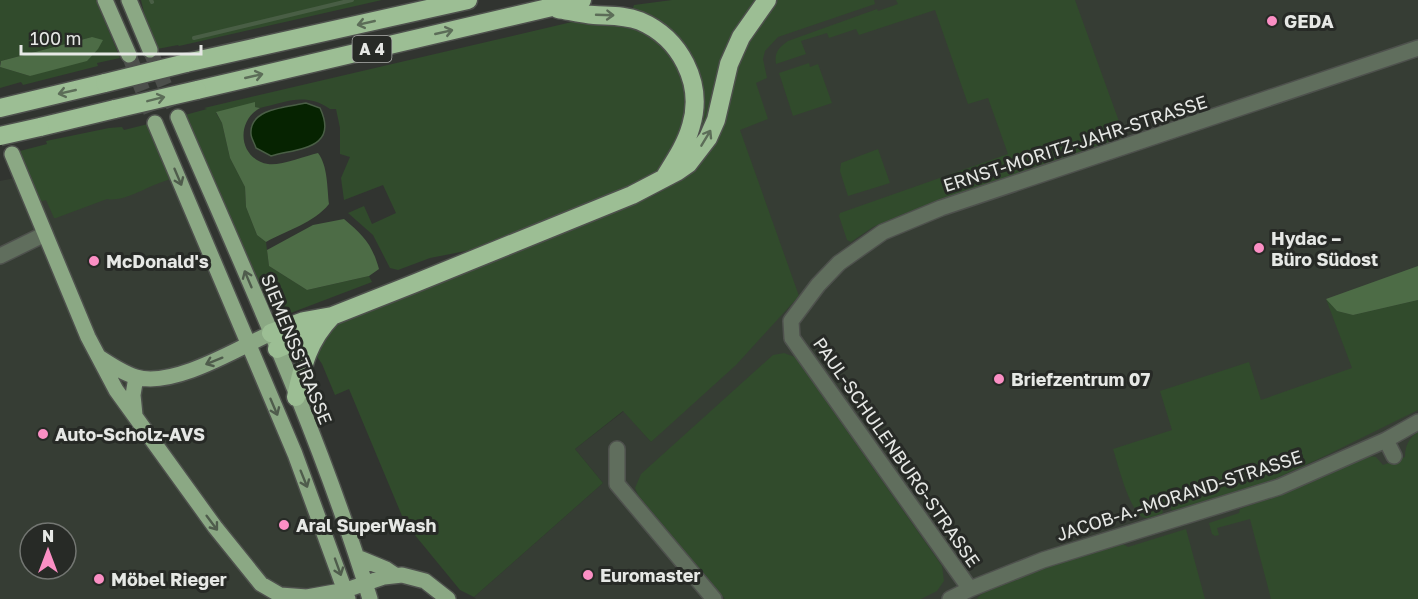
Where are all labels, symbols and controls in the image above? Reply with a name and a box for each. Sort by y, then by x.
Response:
one-way arrow [595,10,615,21]
place label: GEDA [1284,10,1334,32]
marker: GEDA [1265,14,1279,28]
scale bar [21,18,201,56]
one-way arrow [357,18,376,29]
one-way arrow [434,25,453,37]
text: 100 m [30,27,81,49]
road number: A 4 [352,36,392,62]
one-way arrow [244,70,263,82]
one-way arrow [58,87,77,99]
street label: ERNST-MORITZ-JAHR-STRASSE [940,90,1210,196]
one-way arrow [146,93,165,105]
one-way arrow [700,130,712,147]
one-way arrow [173,167,184,185]
place label: Hydac – Büro Südost [1271,227,1378,270]
marker: Hydac – Büro Südost [1252,241,1266,255]
place label: McDonald's [106,250,209,272]
marker: McDonald's [87,254,101,268]
street label: SIEMENSSTRASSE [257,270,337,428]
one-way arrow [241,271,253,289]
street label: PAUL-SCHULENBURG-STRASSE [809,333,985,571]
one-way arrow [205,356,223,367]
place label: Briefzentrum 07 [1011,368,1150,390]
marker: Briefzentrum 07 [992,372,1006,386]
one-way arrow [269,397,280,415]
place label: Auto-Scholz-AVS [55,423,205,445]
marker: Auto-Scholz-AVS [36,427,50,441]
street label: JACOB-A.-MORAND-STRASSE [1053,445,1305,545]
one-way arrow [300,470,311,488]
one-way arrow [206,514,219,530]
place label: Aral SuperWash [296,514,437,536]
marker: Aral SuperWash [277,518,291,532]
north arrow [18,521,78,581]
text: N [42,526,54,546]
one-way arrow [333,557,344,576]
place label: Euromaster [600,564,701,586]
place label: Möbel Rieger [111,568,227,590]
marker: Euromaster [581,568,595,582]
marker: Möbel Rieger [92,572,106,586]

